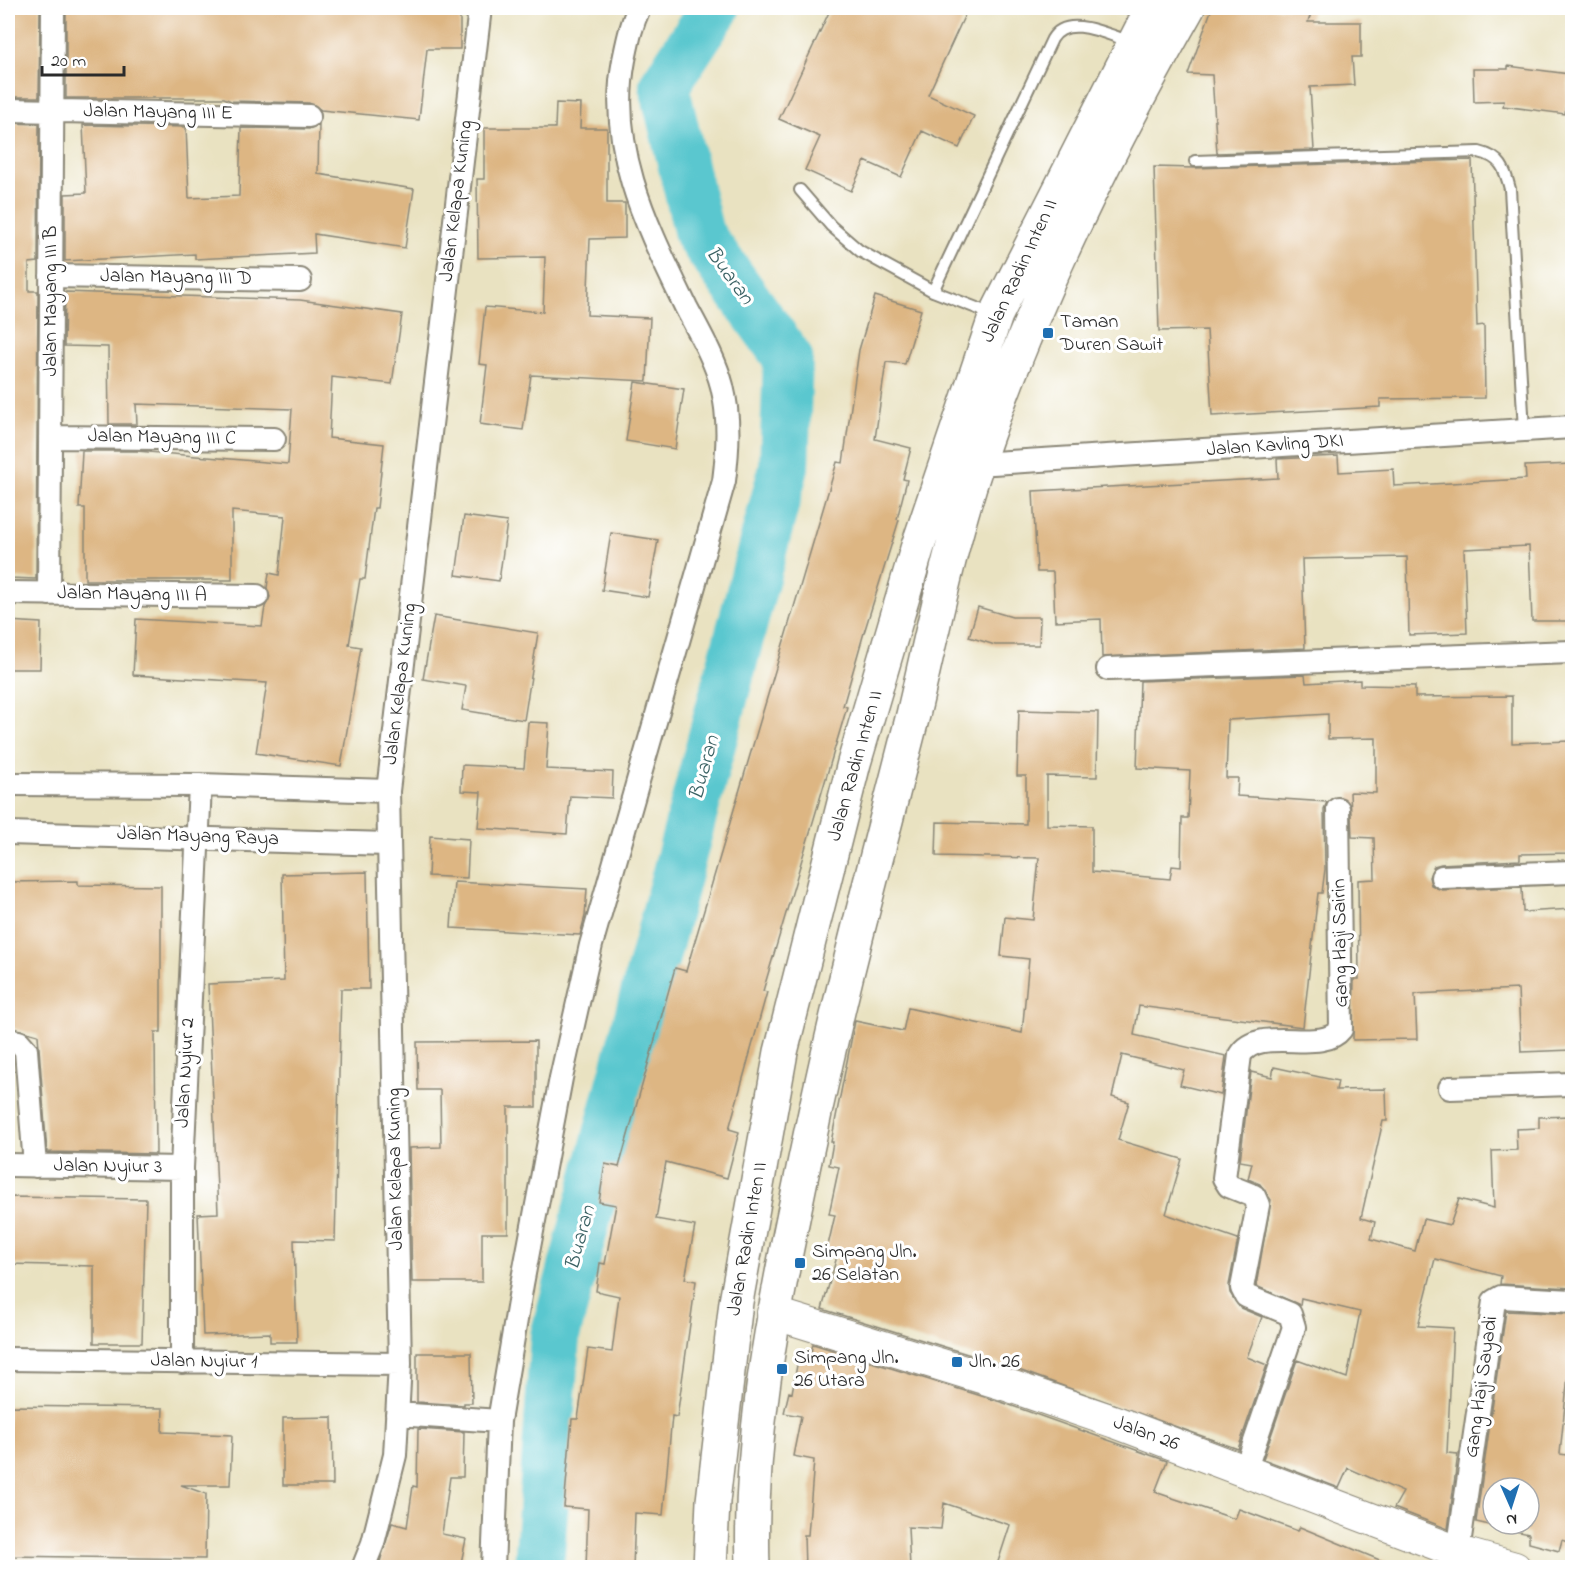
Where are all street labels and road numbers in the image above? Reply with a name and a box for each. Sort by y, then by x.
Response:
street label: Jalan Mayang III E [83,97,233,130]
street label: Jalan Kelapa Kuning [433,119,482,284]
street label: Jalan Radin Inten II [974,194,1066,348]
street label: Jalan Mayang III B [37,226,67,376]
street label: Jalan Mayang III D [100,262,252,295]
street label: Jalan Mayang III C [88,422,236,455]
street label: Jalan Kavling DKI [1205,427,1345,466]
street label: Jalan Mayang III A [57,579,207,612]
street label: Jalan Kelapa Kuning [377,602,426,767]
street label: Jalan Radin Inten II [821,687,891,845]
street label: Jalan Mayang Raya [116,820,280,855]
street label: Gang Haji Sairin [1325,878,1358,1008]
street label: Jalan Nyiur 2 [169,1017,203,1129]
street label: Jalan Kelapa Kuning [380,1087,413,1250]
street label: Jalan Nyiur 3 [53,1152,163,1182]
street label: Jalan Radin Inten II [720,1160,776,1318]
street label: Gang Haji Sayadi [1458,1314,1507,1460]
street label: Jalan Nyiur 1 [150,1347,258,1377]
street label: Jalan 26 [1109,1409,1183,1459]

